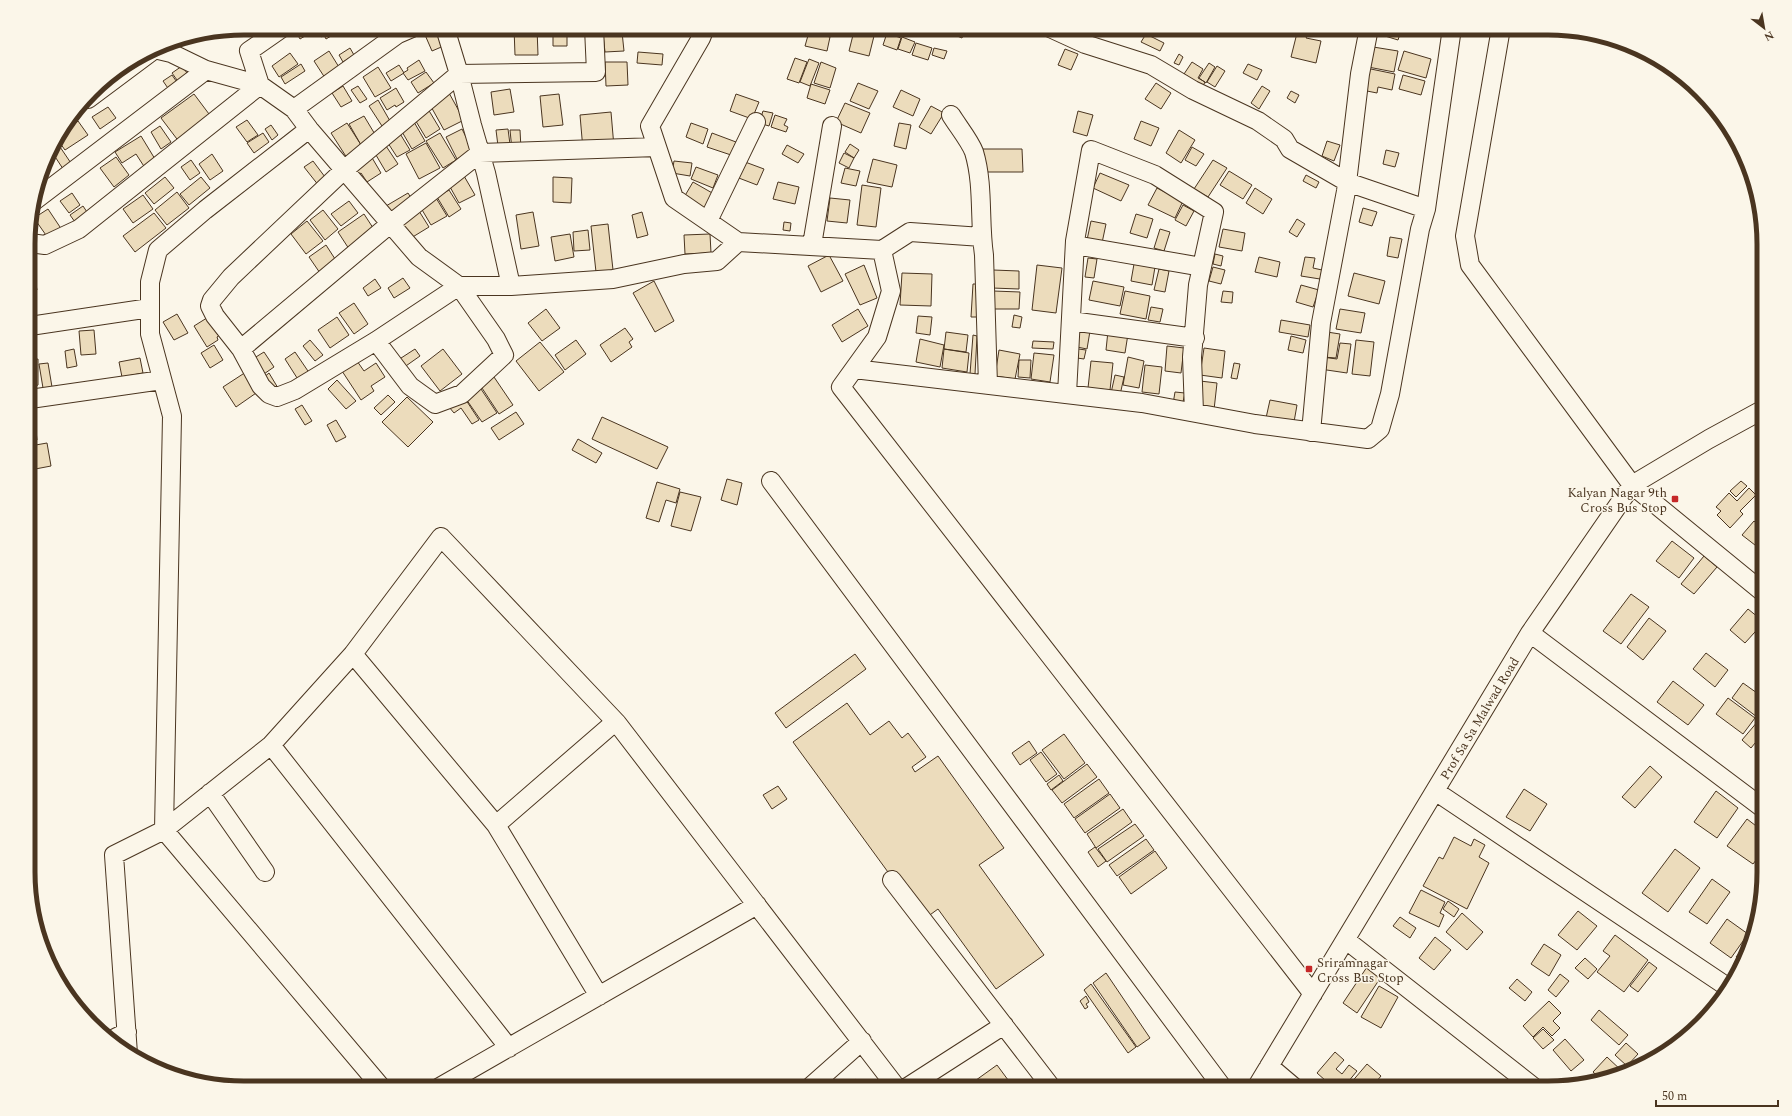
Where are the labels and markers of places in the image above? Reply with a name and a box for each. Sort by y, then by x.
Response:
place label: Kalyan Nagar 9th Cross Bus Stop [1567,483,1667,518]
marker: Kalyan Nagar 9th Cross Bus Stop [1670,494,1680,504]
place label: Sriramnagar Cross Bus Stop [1317,953,1404,988]
marker: Sriramnagar Cross Bus Stop [1304,964,1314,974]

